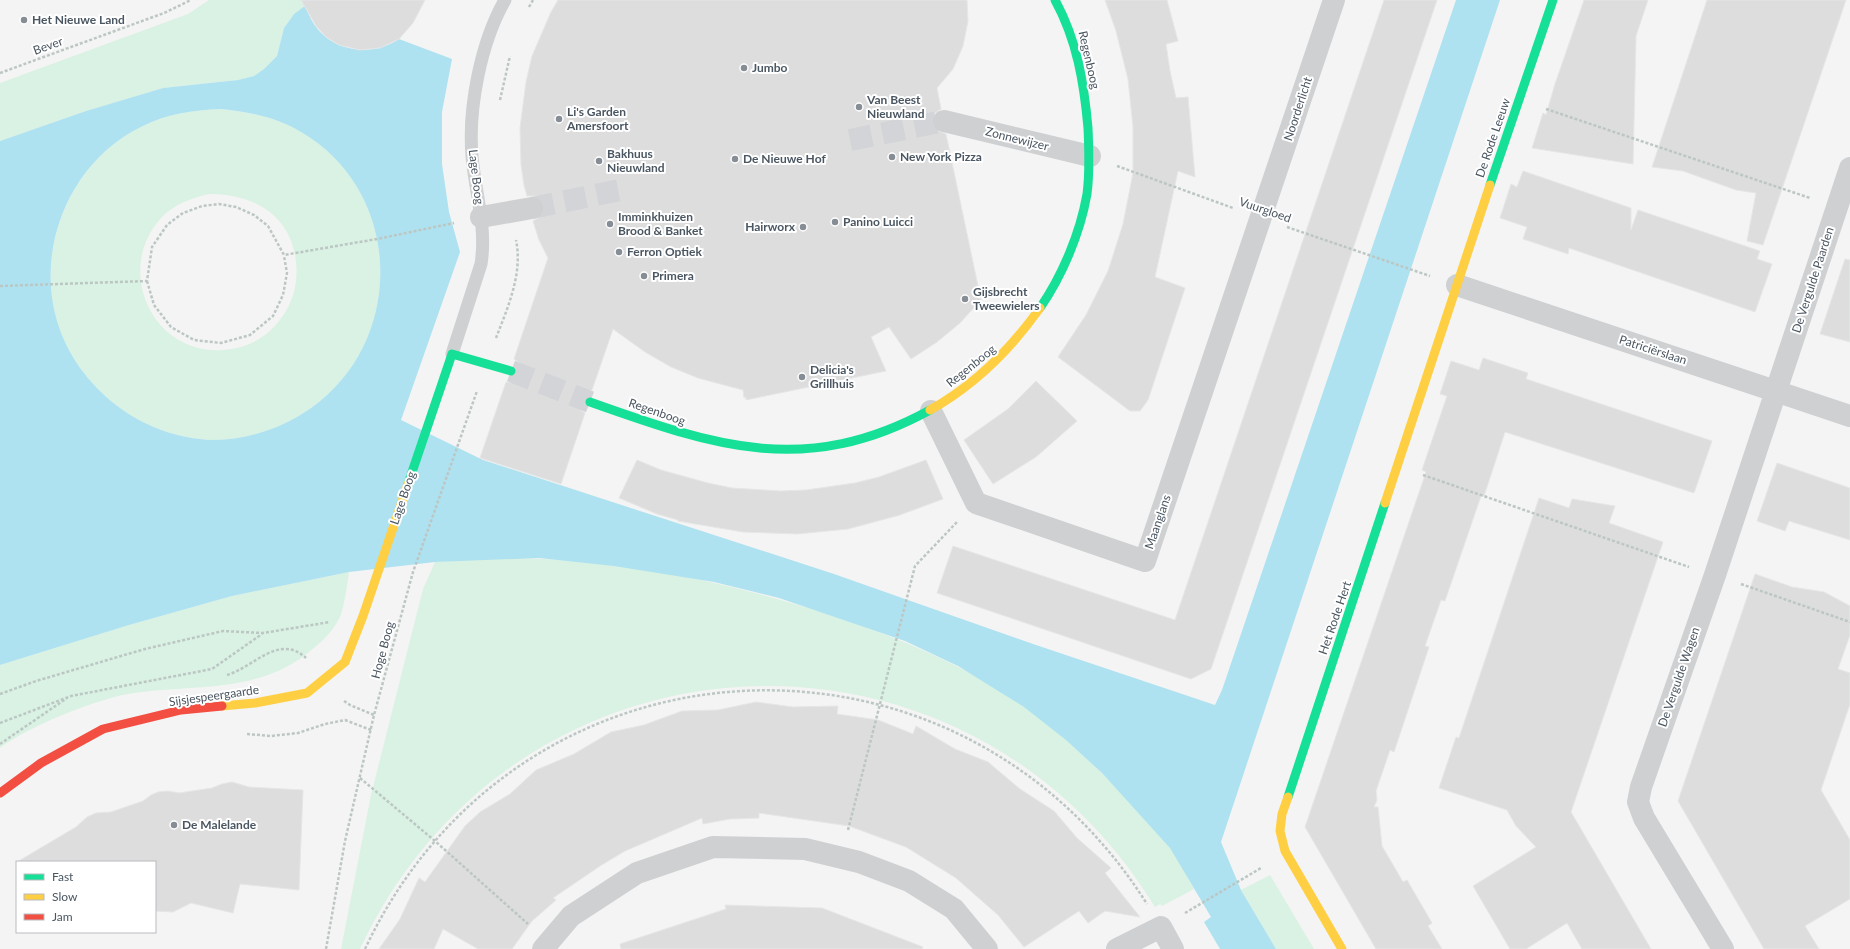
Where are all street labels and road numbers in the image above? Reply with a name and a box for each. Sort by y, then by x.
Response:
street label: Regenboog [1076,29,1103,90]
street label: Bever [31,33,65,58]
street label: Noorderlicht [1280,74,1315,143]
street label: De Rode Leeuw [1472,96,1513,180]
street label: Zonnewijzer [984,123,1051,154]
street label: Lage Boog [466,149,487,205]
street label: Vuurgloed [1237,194,1293,225]
street label: De Vergulde Paarden [1788,225,1837,335]
street label: Patriciërslaan [1617,332,1689,368]
street label: Regenboog [943,341,998,390]
street label: Regenboog [627,395,688,428]
street label: Lage Boog [386,469,419,526]
street label: Maanglans [1141,493,1174,551]
street label: Het Rode Hert [1315,578,1354,657]
street label: Hoge Boog [368,620,397,680]
street label: De Vergulde Wagen [1654,625,1703,729]
street label: Sijsjespeergaarde [168,682,260,709]

